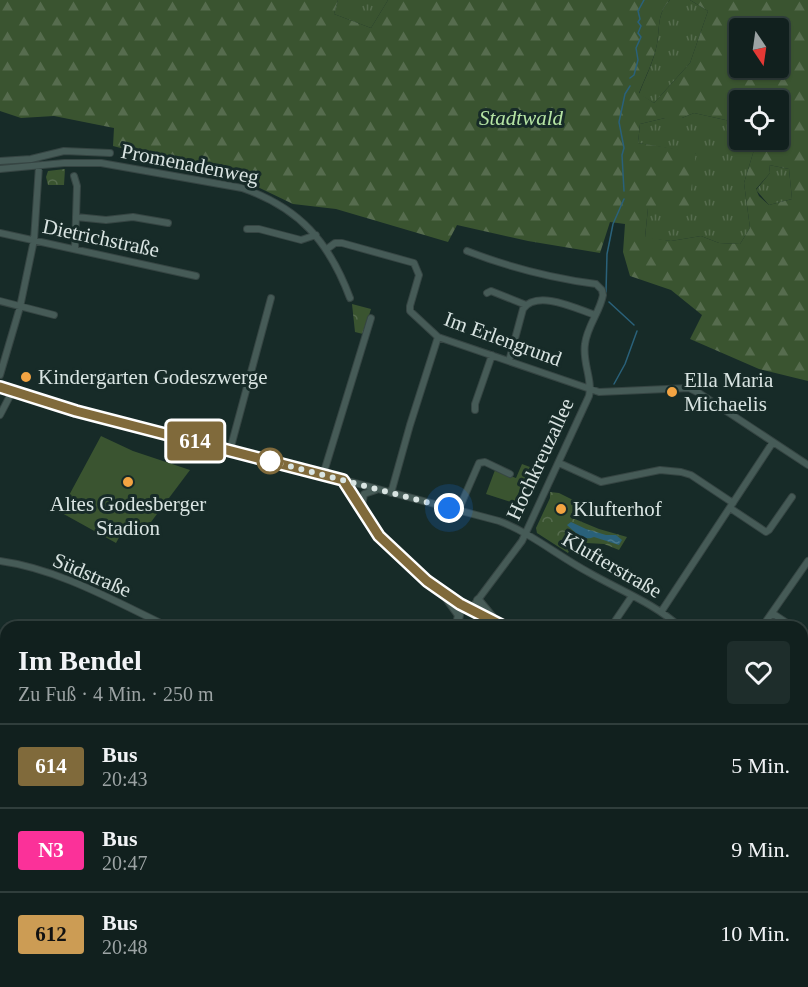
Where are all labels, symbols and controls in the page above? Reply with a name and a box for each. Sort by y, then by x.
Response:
north arrow [729,18,789,78]
map controls [729,18,789,150]
button: locate [729,90,789,150]
park label: Stadtwald [479,106,564,130]
street label: Promenadenweg [119,139,261,189]
street label: Dietrichstraße [40,214,162,262]
street label: Im Erlengrund [441,307,565,371]
place label: Kindergarten Godeszwerge [38,365,268,389]
place label: Ella Maria Michaelis [684,368,774,416]
marker: Kindergarten Godeszwerge [19,370,33,384]
marker: Ella Maria Michaelis [665,385,679,399]
street label: Hochkreuzallee [501,394,579,524]
line badge: 614 [160,422,230,460]
text: 614 [179,429,211,453]
unlabelled marker [257,448,283,474]
marker: Altes Godesberger Stadion [121,475,135,489]
place label: Altes Godesberger Stadion [50,492,206,540]
your location [434,493,464,523]
place label: Klufterhof [573,497,662,521]
marker: Klufterhof [554,502,568,516]
street label: Klufterstraße [558,527,666,603]
street label: Südstraße [49,548,135,602]
button: heart [727,641,790,704]
text: Im Bendel [18,645,142,676]
text: Zu Fuß · 4 Min. · 250 m [18,683,214,705]
text: Bus [102,742,137,767]
text: 5 Min. [731,753,790,778]
text: 614 [35,754,67,778]
text: 20:43 [102,768,148,790]
text: Bus [102,826,137,851]
text: 9 Min. [731,837,790,862]
text: N3 [38,838,64,862]
text: 20:47 [102,852,148,874]
text: Bus [102,910,137,935]
text: 10 Min. [720,921,790,946]
text: 612 [35,922,67,946]
text: 20:48 [102,936,148,958]

